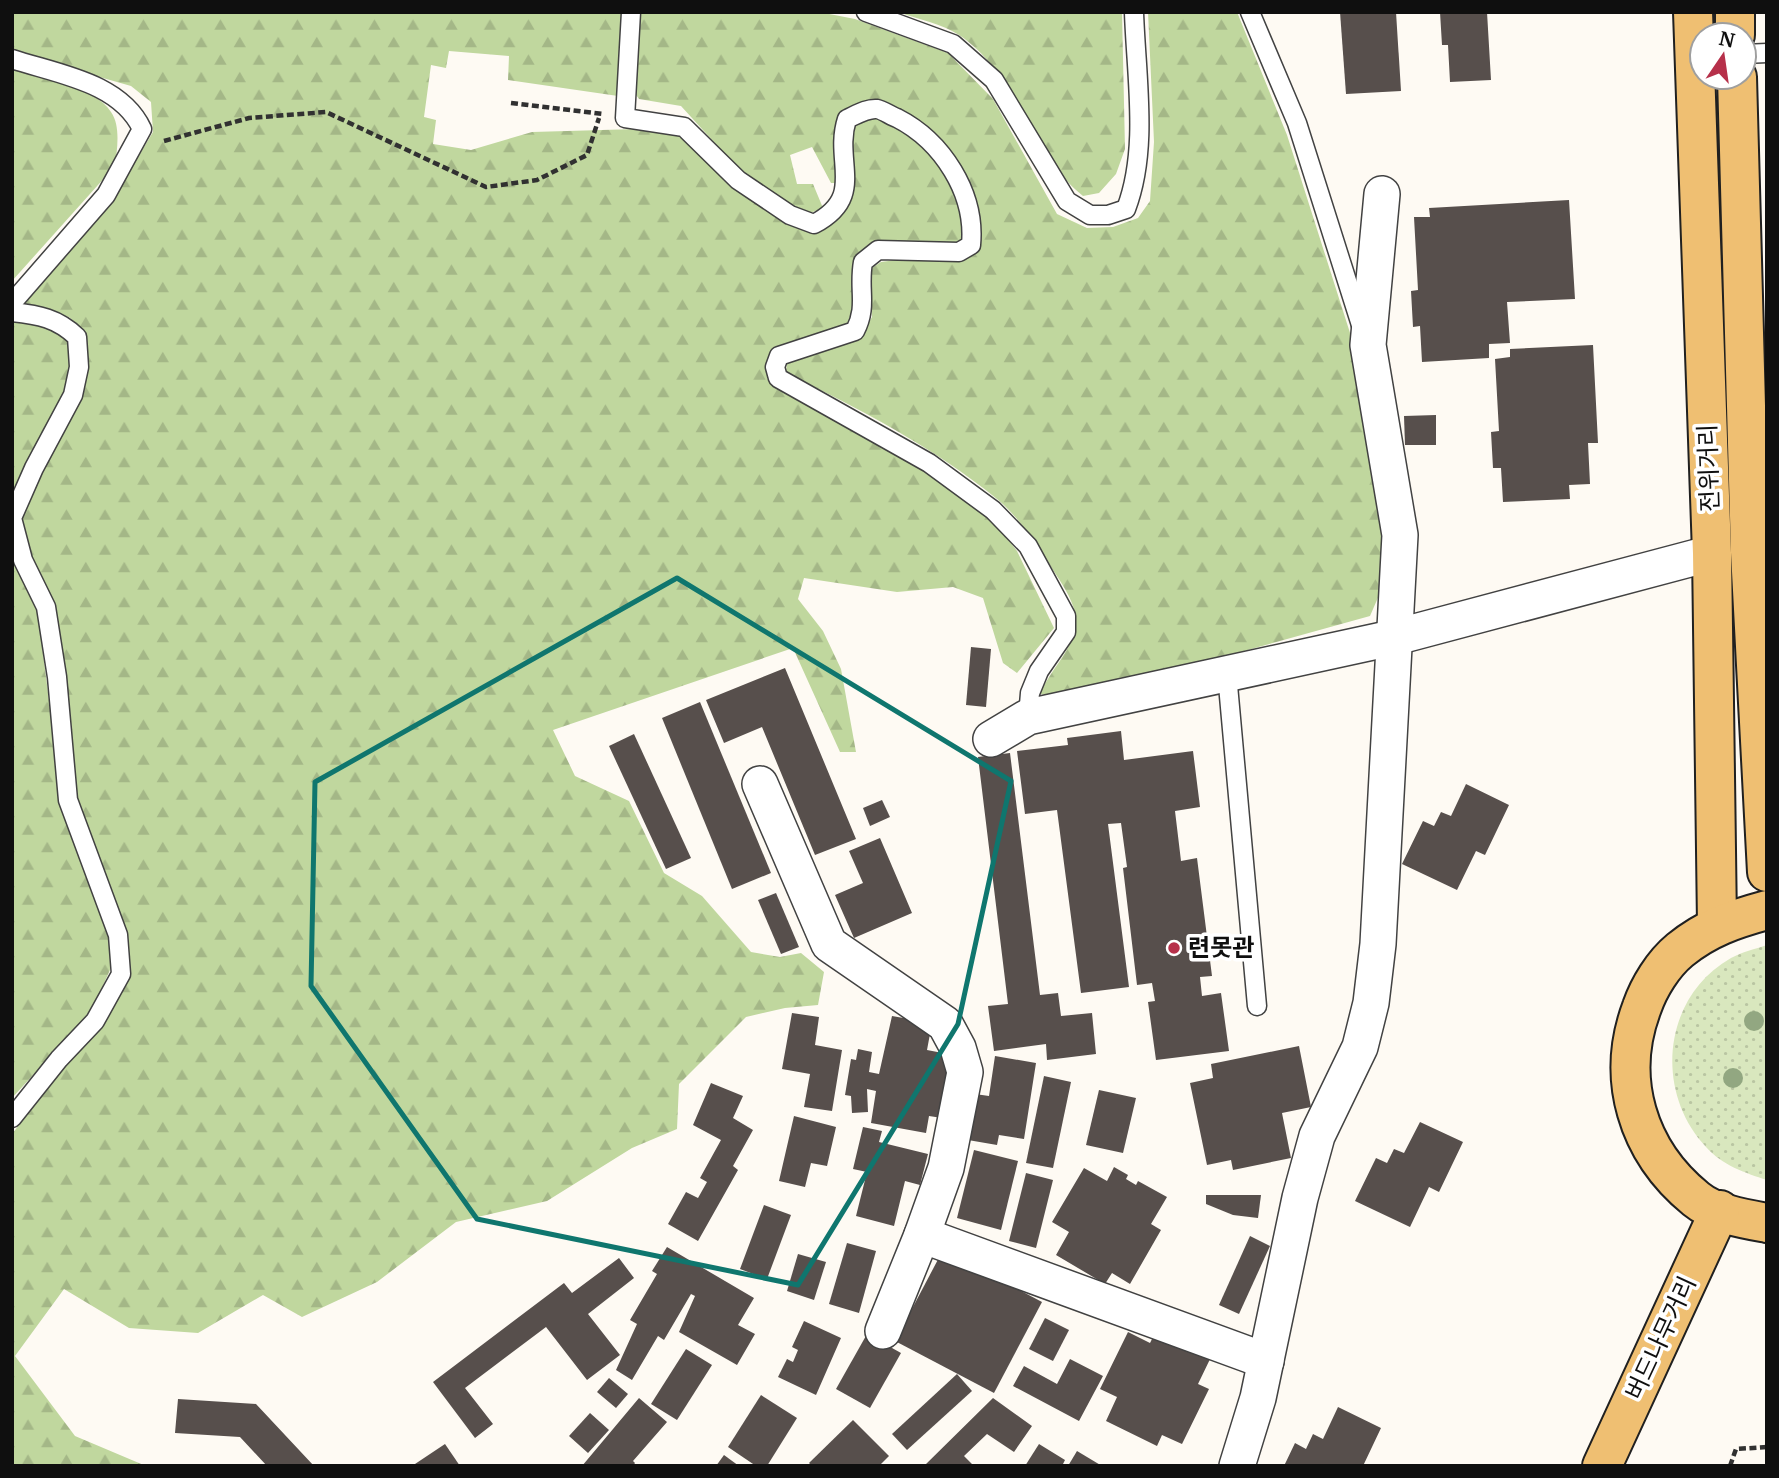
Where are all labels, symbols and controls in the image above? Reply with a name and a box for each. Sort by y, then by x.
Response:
north arrow [1688,21,1758,91]
text: N [1717,26,1737,53]
street label: 전위거리 [1691,423,1726,513]
place label: 련못관 [1188,932,1254,963]
marker: 련못관 [1166,940,1182,956]
street label: 버드나무거리 [1619,1271,1703,1404]

